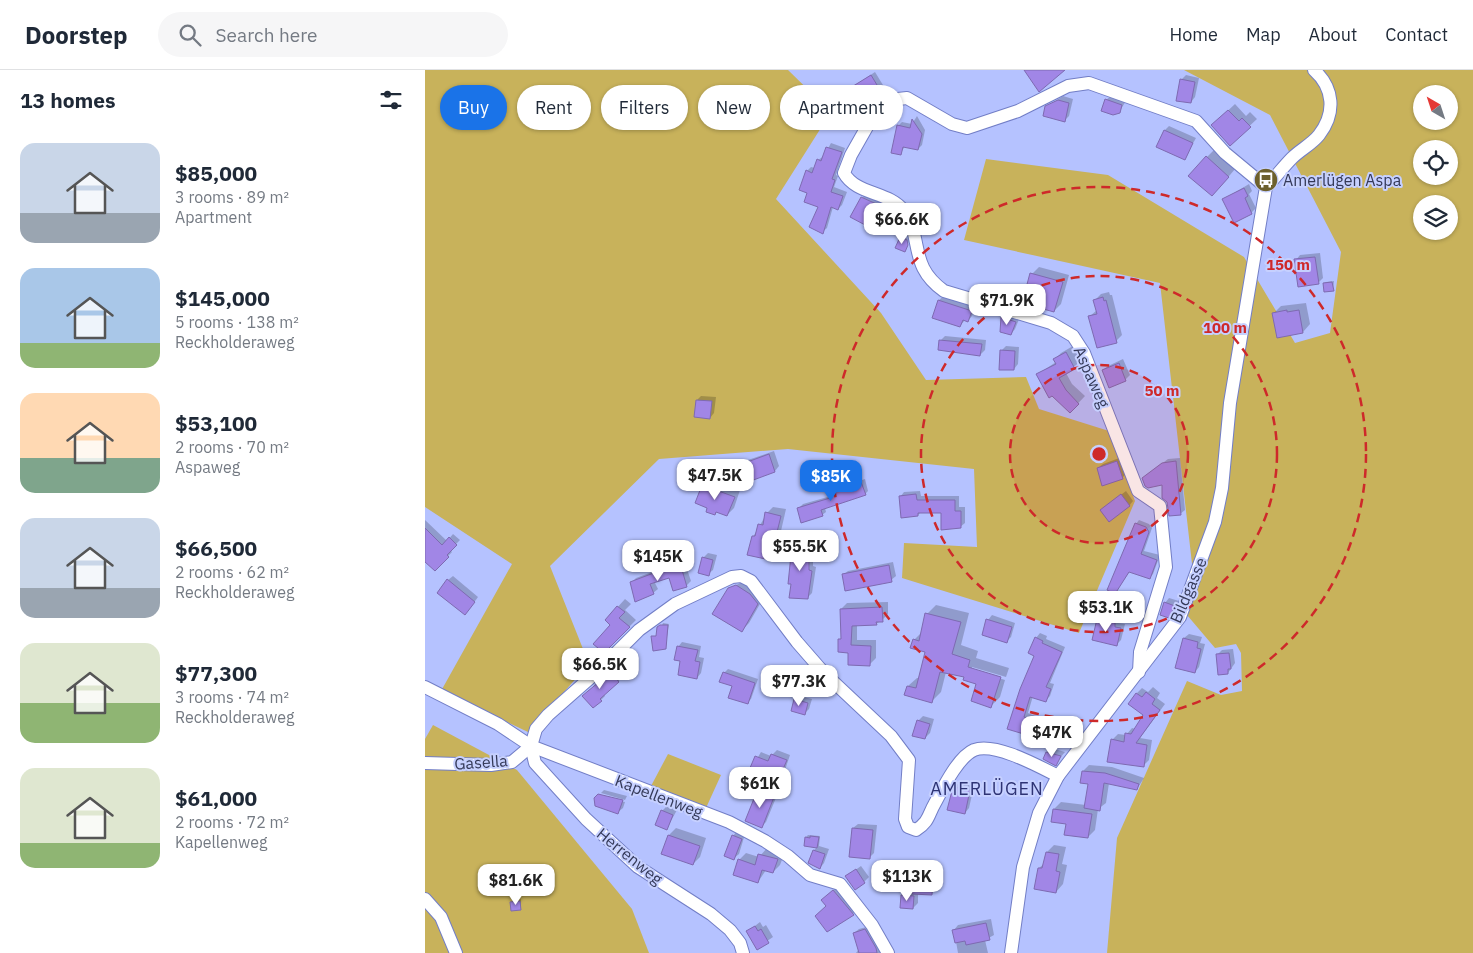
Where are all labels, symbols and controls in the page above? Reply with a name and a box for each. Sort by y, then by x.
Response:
search box [158,12,508,57]
text: Doorstep [25,19,128,51]
icon: search [176,21,204,49]
text: Search here [216,23,317,47]
text: Home [1170,23,1218,46]
text: Map [1246,23,1281,46]
text: About [1309,23,1357,46]
text: Contact [1385,23,1448,46]
chip: Buy [440,85,507,130]
chip: Rent [517,85,591,130]
chip: Filters [601,85,688,130]
chip: New [698,85,770,130]
chip: Apartment [780,85,903,130]
north arrow [1413,85,1457,130]
map controls [1413,85,1458,240]
text: 13 homes [20,86,116,114]
icon: filters [377,86,405,114]
button: locate [1413,140,1458,185]
text: $85,000 [175,159,257,187]
icon: home [60,163,120,223]
bus stop icon: Amerlügen Aspa [1253,167,1279,193]
place label: Amerlügen Aspa [1283,170,1402,190]
text: 3 rooms · 89 m² [175,187,289,207]
button: layers [1413,195,1458,240]
pin: $66.6K [861,202,943,245]
text: Apartment [175,207,252,227]
text: $66.6K [875,209,929,229]
text: 150 m [1266,255,1310,274]
text: $145,000 [175,284,270,312]
pin: $71.9K [966,284,1048,326]
icon: home [60,288,120,348]
text: $71.9K [980,290,1034,310]
text: 5 rooms · 138 m² [175,312,299,332]
text: 100 m [1203,318,1247,337]
text: Reckholderaweg [175,332,294,352]
street label: Aspaweg [1070,343,1115,411]
text: 50 m [1145,381,1179,400]
text: $53,100 [175,409,257,437]
icon: home [60,413,120,473]
text: 2 rooms · 70 m² [175,437,289,457]
centre of rings [1090,445,1108,463]
text: Aspaweg [175,457,240,477]
pin: $47.5K [674,458,756,501]
pin: $85K [801,460,861,502]
text: $47.5K [688,465,742,485]
text: $85K [811,466,851,486]
pin: $55.5K [759,530,841,572]
text: $66,500 [175,534,257,562]
text: $55.5K [773,536,827,556]
icon: home [60,538,120,598]
pin: $145K [623,540,693,582]
text: $145K [633,546,683,566]
street label: Bildgasse [1165,554,1211,626]
text: 2 rooms · 62 m² [175,562,289,582]
text: Reckholderaweg [175,582,294,602]
pin: $53.1K [1065,590,1147,633]
text: $53.1K [1079,597,1133,617]
pin: $66.5K [559,648,641,690]
text: $66.5K [573,654,627,674]
text: $77,300 [175,659,257,687]
icon: home [60,663,120,723]
pin: $77.3K [758,664,840,707]
text: $77.3K [772,671,826,691]
text: 3 rooms · 74 m² [175,687,289,707]
text: Reckholderaweg [175,707,294,727]
pin: $47K [1022,716,1082,758]
text: $47K [1032,722,1072,742]
street label: Gasella [454,750,509,774]
pin: $61K [730,766,790,809]
street label: Kapellenweg [612,770,706,822]
text: $61K [740,773,780,793]
district label: AMERLÜGEN [930,777,1044,800]
text: $61,000 [175,784,257,812]
icon: home [60,788,120,848]
text: 2 rooms · 72 m² [175,812,289,832]
street label: Herrenweg [593,823,667,889]
text: Kapellenweg [175,832,267,852]
pin: $113K [872,860,942,902]
pin: $81.6K [475,864,557,906]
text: $113K [882,866,932,886]
text: $81.6K [489,870,543,890]

